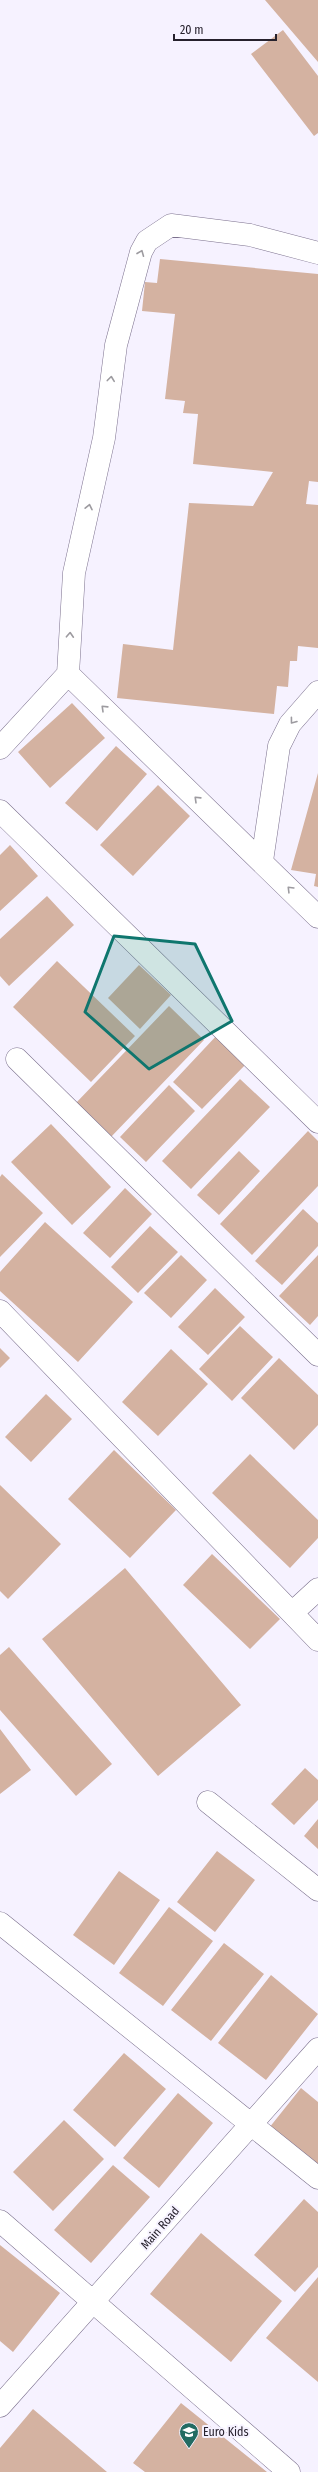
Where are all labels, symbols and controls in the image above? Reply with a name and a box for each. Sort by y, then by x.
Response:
scale bar [174,16,276,42]
text: 20 m [180,23,204,37]
one-way arrow [137,249,145,256]
one-way arrow [106,376,115,382]
one-way arrow [84,504,92,510]
one-way arrow [66,632,75,638]
one-way arrow [101,705,109,713]
one-way arrow [290,717,297,724]
one-way arrow [194,796,202,803]
one-way arrow [287,886,295,894]
street label: Main Road [138,2204,182,2252]
school or university icon: Euro Kids [178,2421,200,2449]
place label: Euro Kids [203,2425,249,2439]

